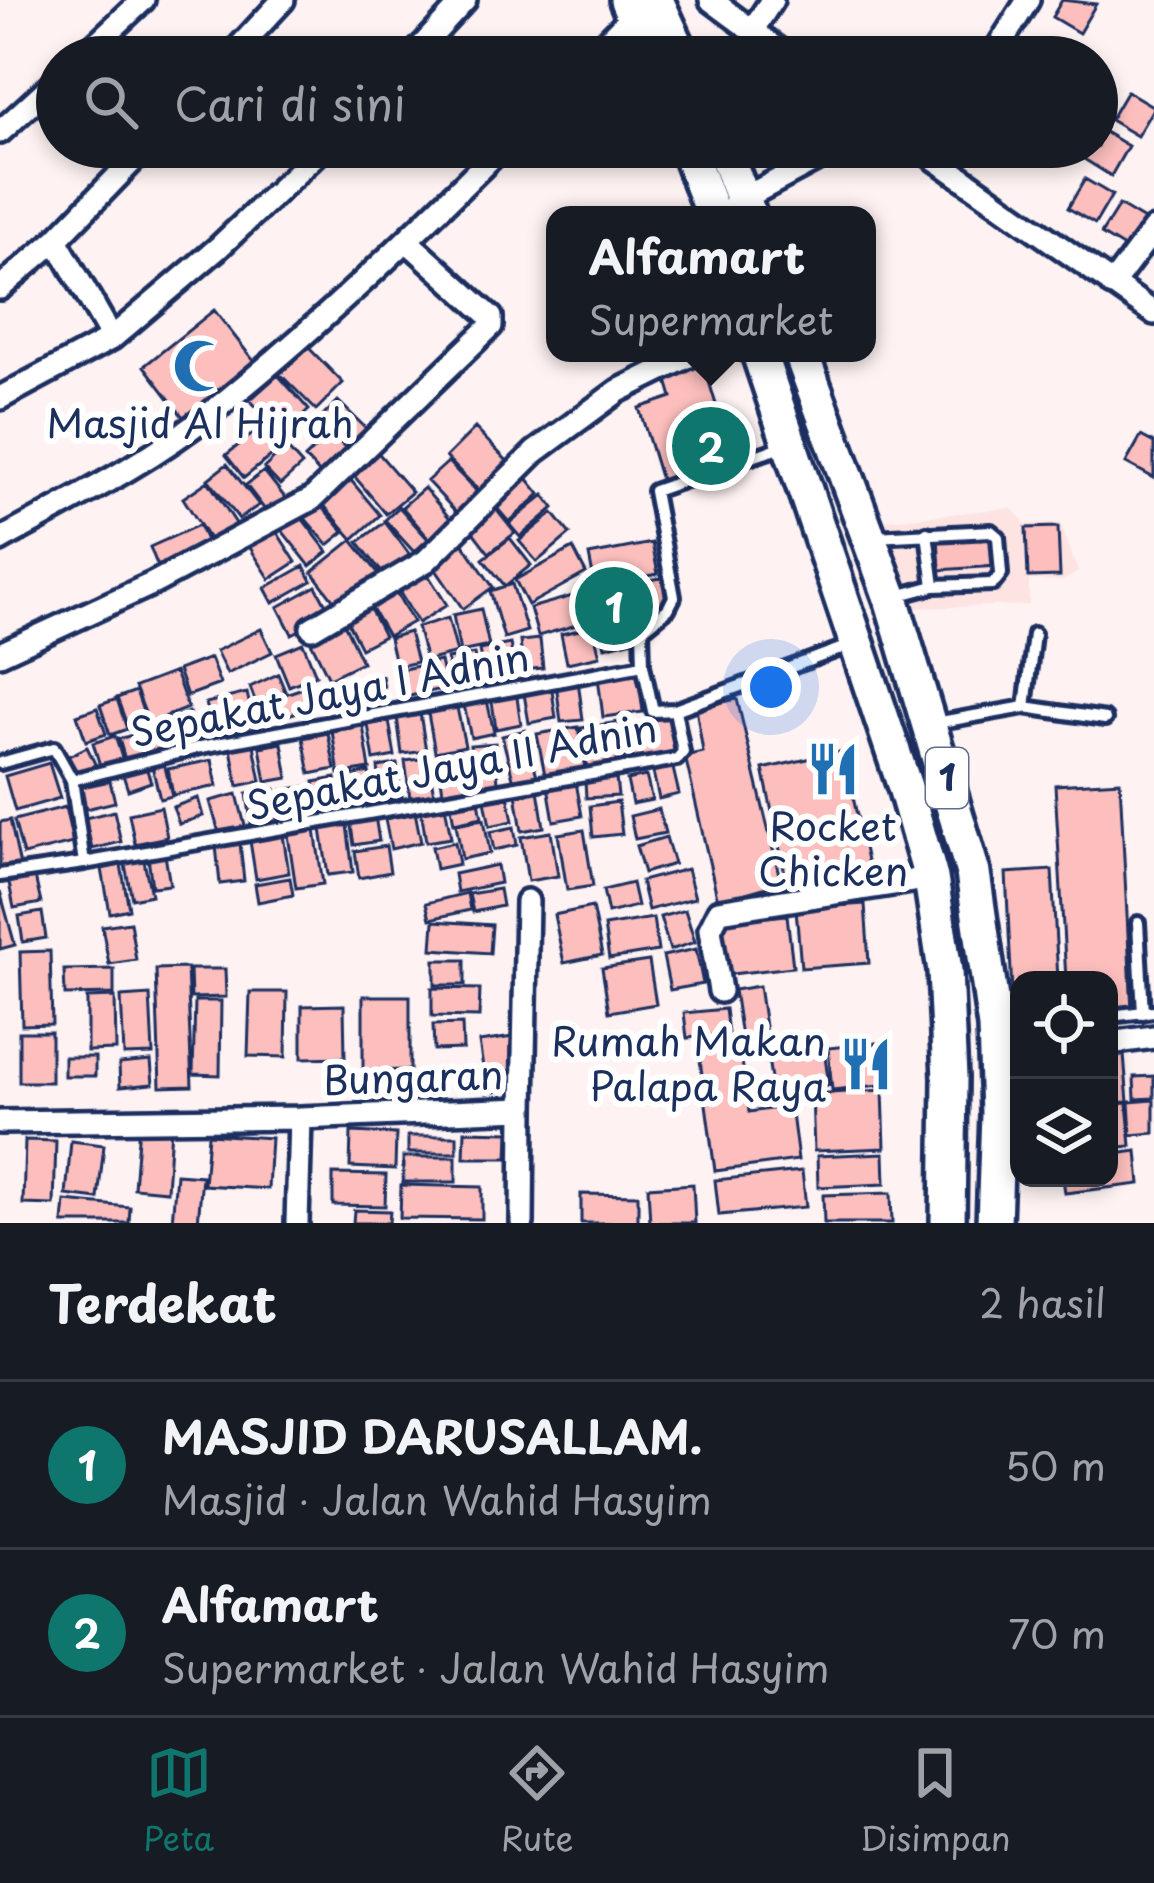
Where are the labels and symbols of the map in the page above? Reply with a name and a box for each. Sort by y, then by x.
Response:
mosque icon: Masjid Al Hijrah [171,337,229,395]
place label: Masjid Al Hijrah [46,392,354,451]
pin: 2 [672,401,750,491]
pin: 1 [575,561,653,651]
street label: Sepakat Jaya I Adnin [125,625,534,760]
your location [741,657,801,717]
street label: Sepakat Jaya II Adnin [242,696,662,833]
restaurant icon: Rocket Chicken [804,740,862,798]
road number: 1 [926,748,968,808]
place label: Rocket Chicken [758,795,908,899]
place label: Rumah Makan Palapa Raya [551,1010,827,1114]
restaurant icon: Rumah Makan Palapa Raya [837,1035,895,1093]
street label: Bungaran [322,1043,504,1108]

